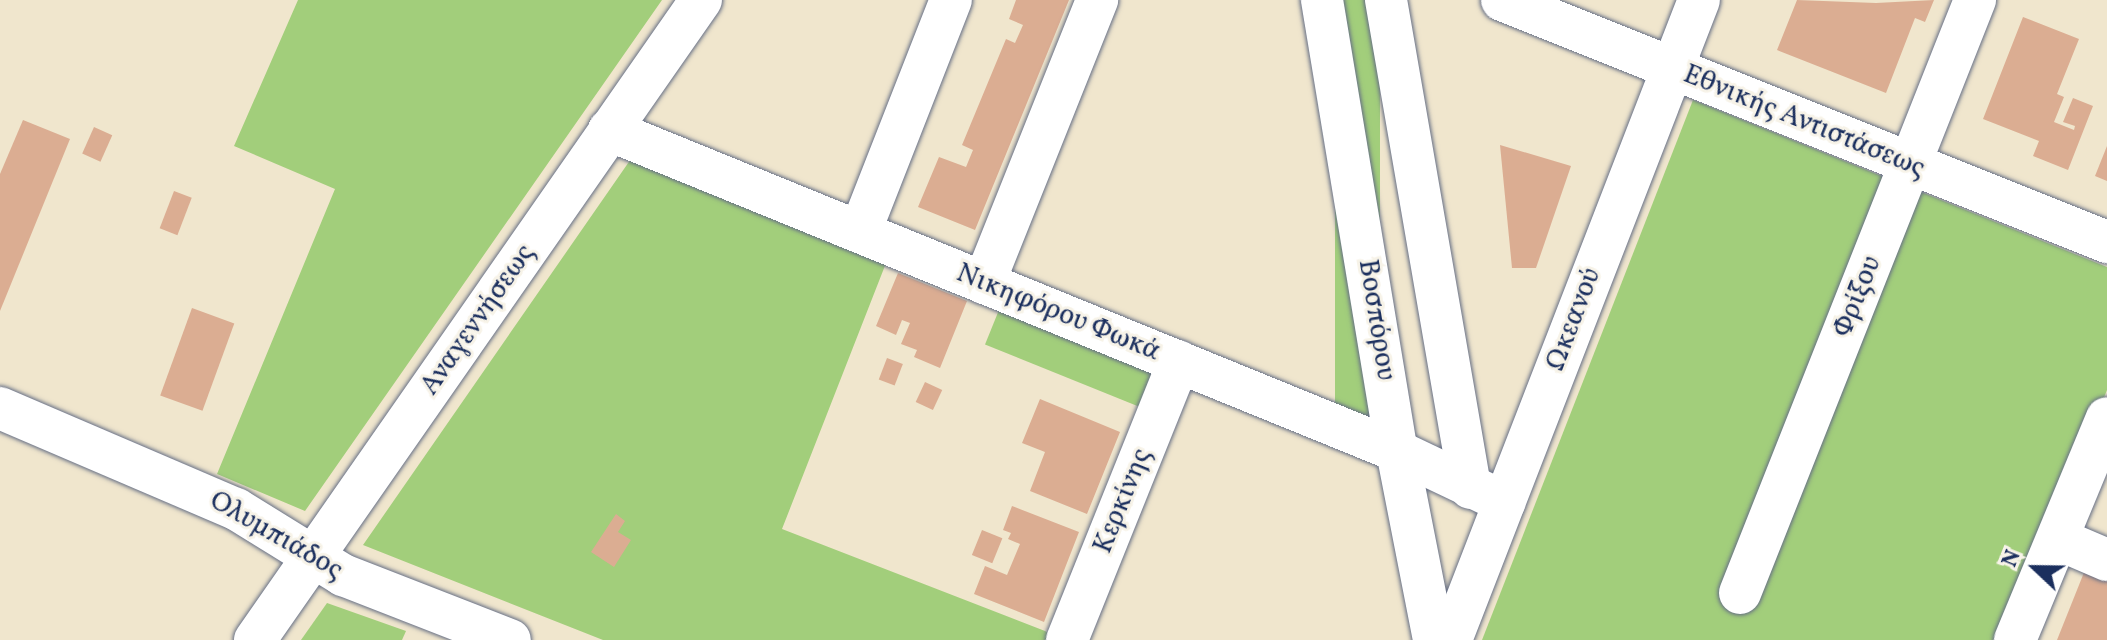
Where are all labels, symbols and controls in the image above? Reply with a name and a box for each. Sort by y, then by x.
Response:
street label: Εθνικής Αντιστάσεως [1678,58,1930,186]
street label: Αναγεννήσεως [414,238,542,402]
street label: Φρίξου [1827,251,1889,343]
street label: Νικηφόρου Φωκά [951,257,1165,369]
street label: Βοσπόρου [1350,257,1402,383]
street label: Ωκεανού [1539,263,1609,377]
street label: Κερκίνης [1087,444,1159,558]
street label: Ολυμπιάδος [203,484,349,588]
north arrow [1995,528,2075,608]
text: N [1995,546,2030,572]

